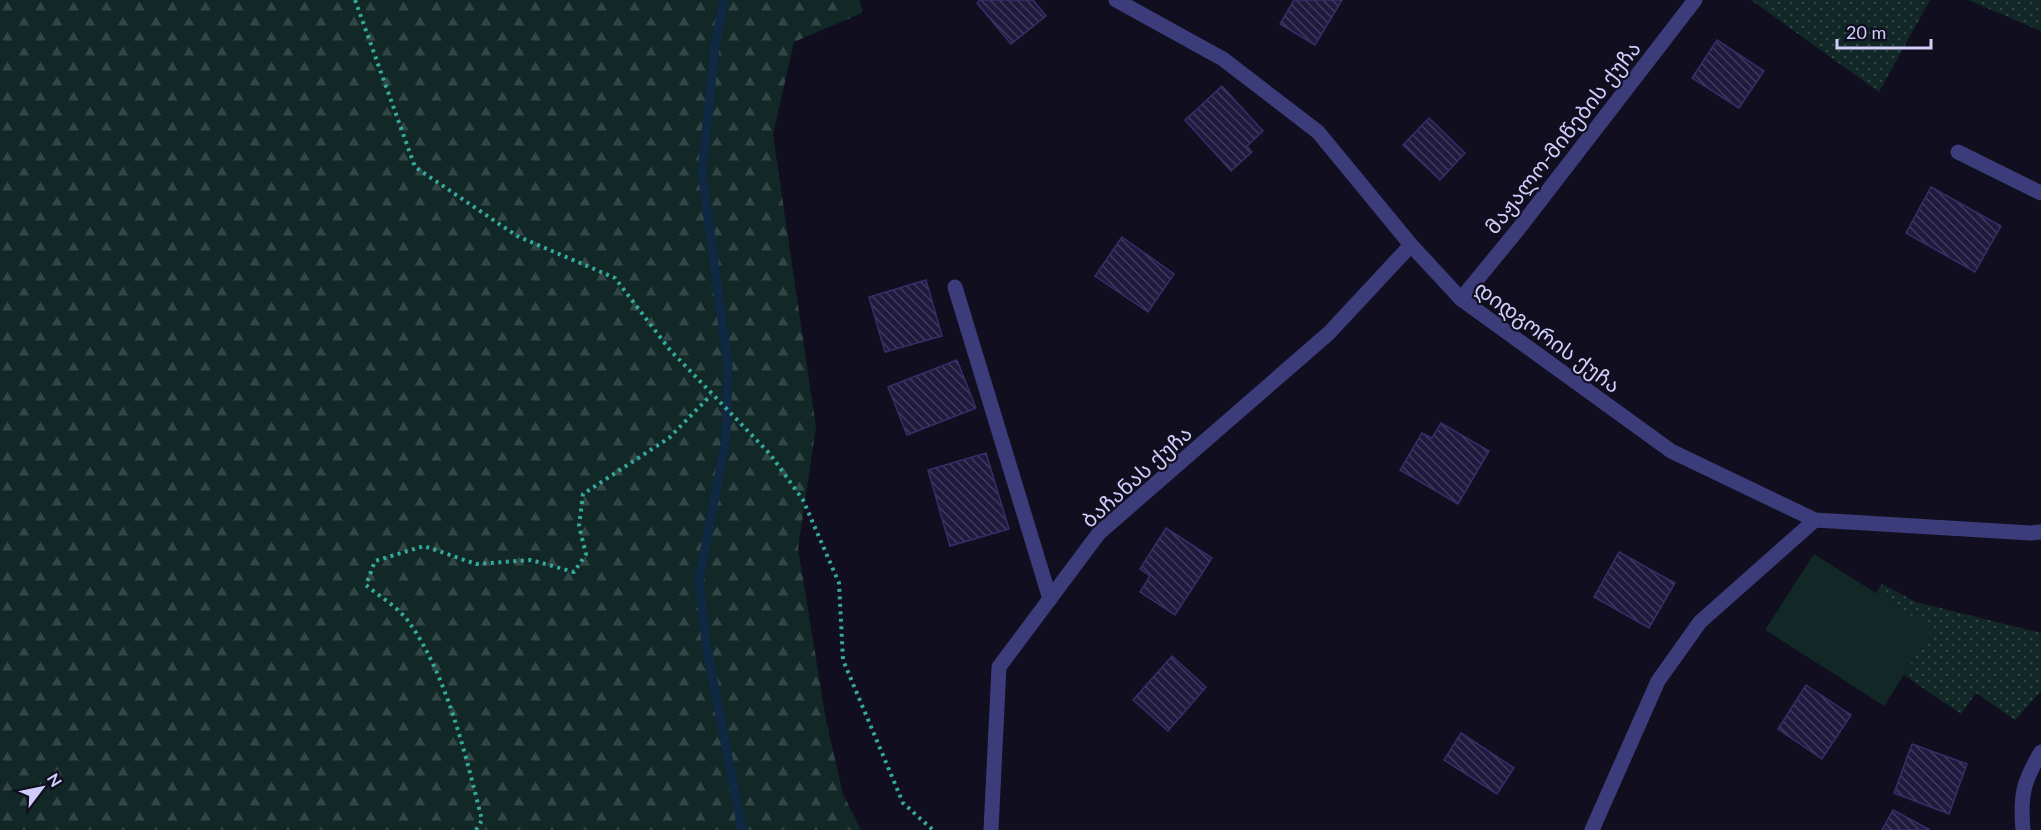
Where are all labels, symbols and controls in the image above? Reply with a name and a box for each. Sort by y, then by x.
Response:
scale bar [1837,12,1932,50]
text: 20 m [1846,21,1886,43]
street label: მაჟალო-მიწების ქუჩა [1479,36,1647,240]
street label: დიდგორის ქუჩა [1469,275,1626,399]
street label: ბაჩანას ქუჩა [1076,420,1197,533]
north arrow [12,758,72,818]
text: N [44,770,66,790]

